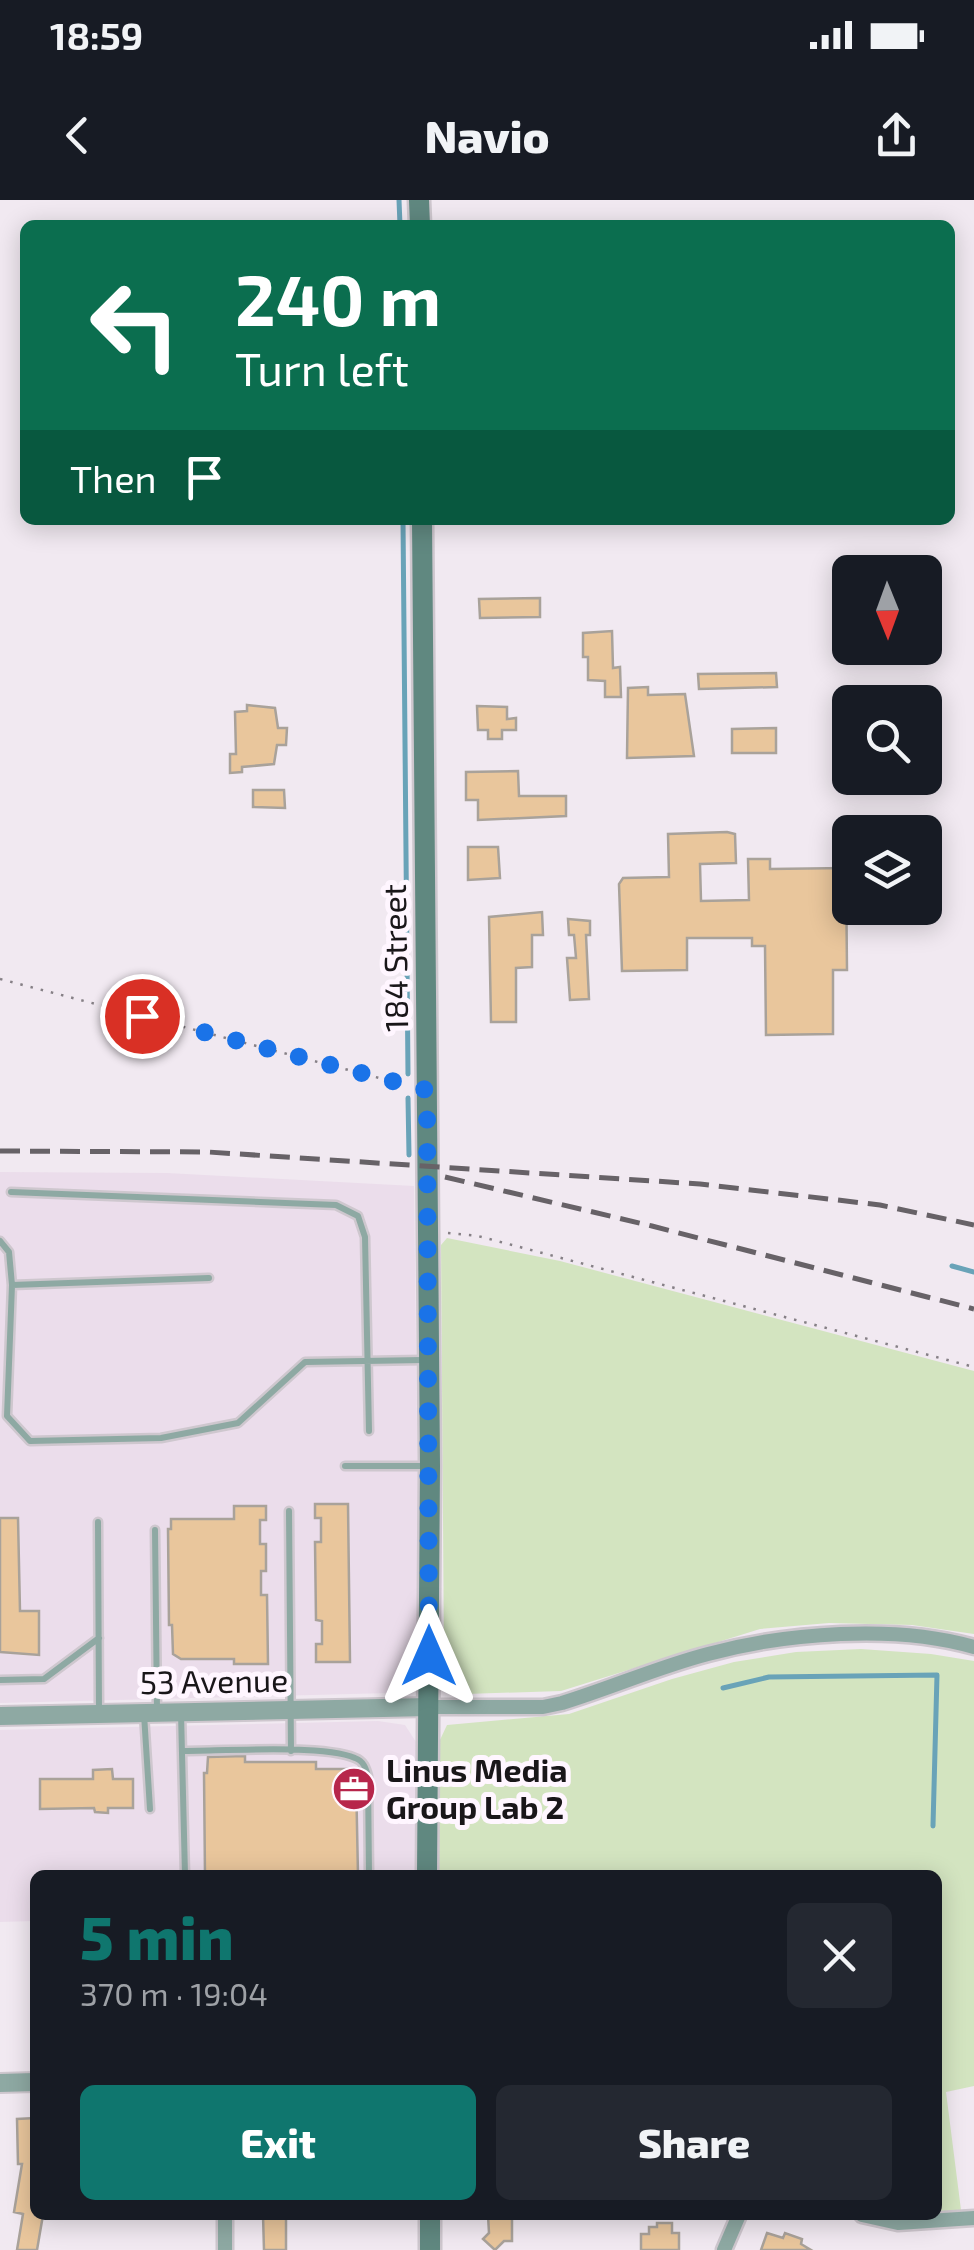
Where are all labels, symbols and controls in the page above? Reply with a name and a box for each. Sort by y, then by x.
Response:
text: 18:59 [50,12,143,58]
icon: back [50,108,105,163]
text: Navio [424,108,550,162]
icon: share [869,108,924,163]
text: 240 m [235,256,441,340]
icon: left [70,260,200,390]
text: Turn left [235,341,409,395]
icon: arrive [177,450,232,505]
text: Then [70,455,157,501]
north arrow [832,555,942,665]
map controls [832,555,942,925]
button: search [832,685,942,795]
button: layers [832,815,942,925]
street label: 184 Street [374,884,414,1032]
pin [100,974,185,1059]
icon: arrive [115,989,170,1044]
position arrow [377,1604,481,1708]
street label: 53 Avenue [139,1660,289,1700]
place label: Linus Media Group Lab 2 [386,1750,568,1825]
office icon: Linus Media Group Lab 2 [331,1766,377,1812]
text: 5 min [80,1900,234,1972]
button: close [787,1903,892,2008]
text: 370 m · 19:04 [80,1974,268,2012]
button: Exit [80,2085,476,2200]
button: Share [496,2085,892,2200]

